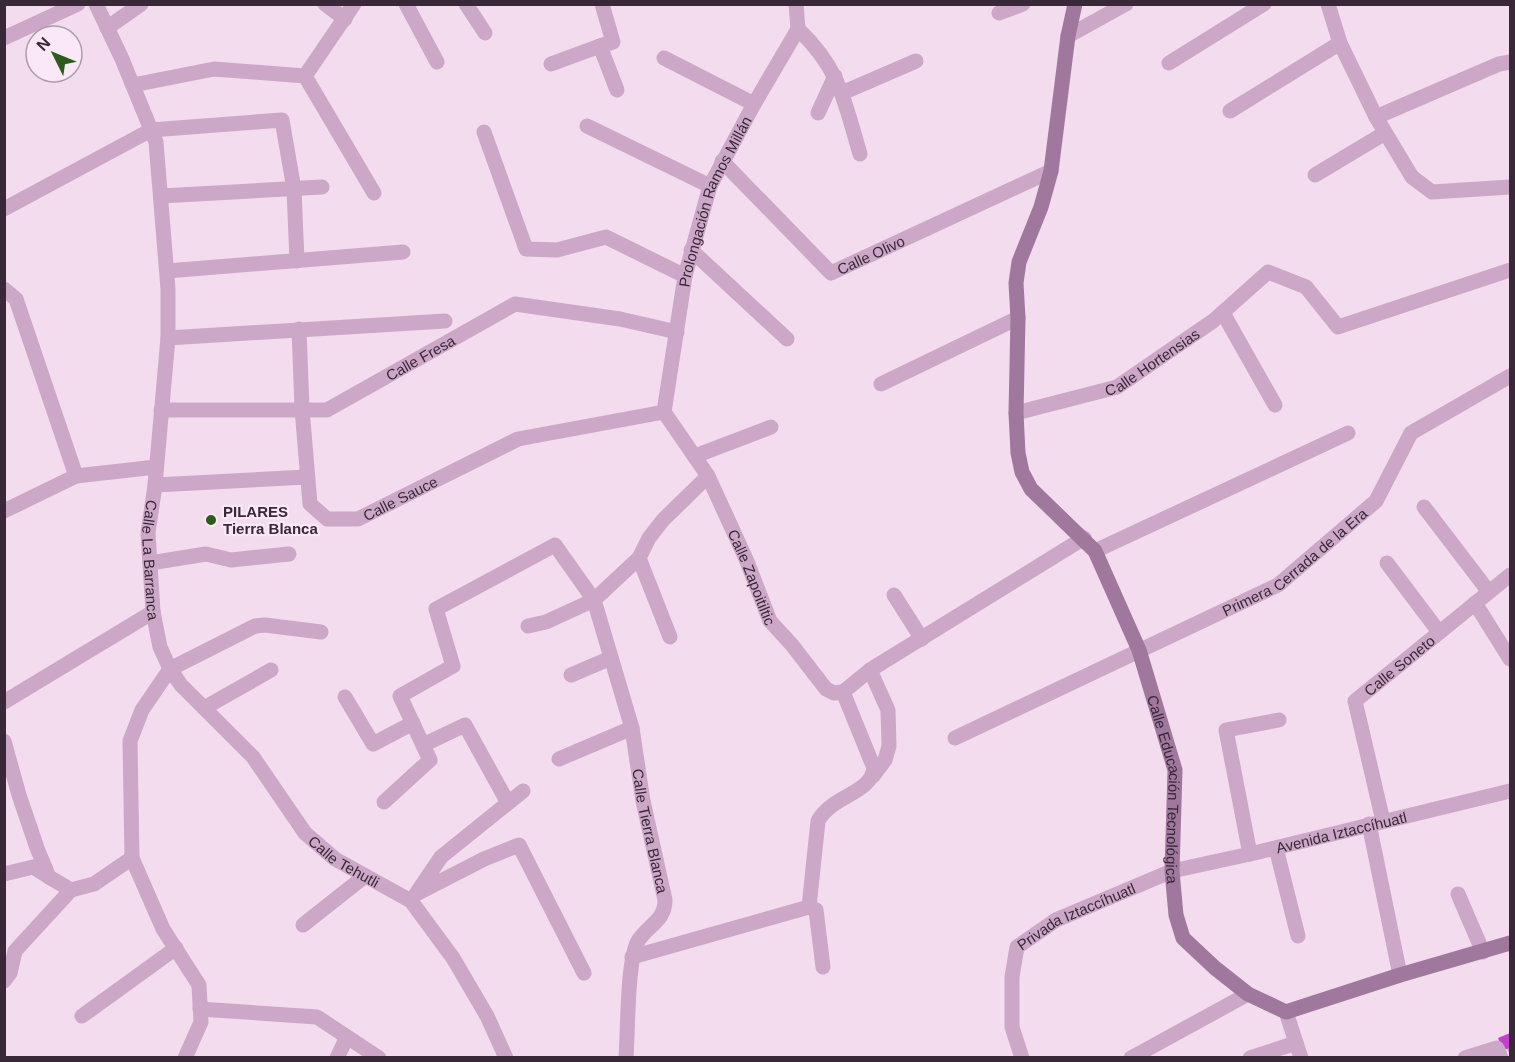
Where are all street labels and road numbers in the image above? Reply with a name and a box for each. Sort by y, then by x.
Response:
street label: Prolongación Ramos Millán [675,113,755,288]
street label: Calle Olivo [834,232,907,278]
street label: Calle Hortensias [1103,325,1202,398]
street label: Calle Fresa [383,331,458,384]
street label: Calle Sauce [360,472,440,524]
street label: Calle La Barranca [139,499,163,622]
street label: Primera Cerrada de la Era [1219,504,1371,619]
street label: Calle Zapoitiltic [725,526,779,628]
street label: Calle Soneto [1360,631,1438,699]
street label: Calle Educación Tecnológica [1144,693,1184,885]
street label: Calle Tierra Blanca [630,767,672,895]
street label: Avenida Iztaccíhuatl [1274,808,1408,856]
street label: Calle Tehutli [305,832,383,890]
street label: Privada Iztaccíhuatl [1013,879,1138,953]

